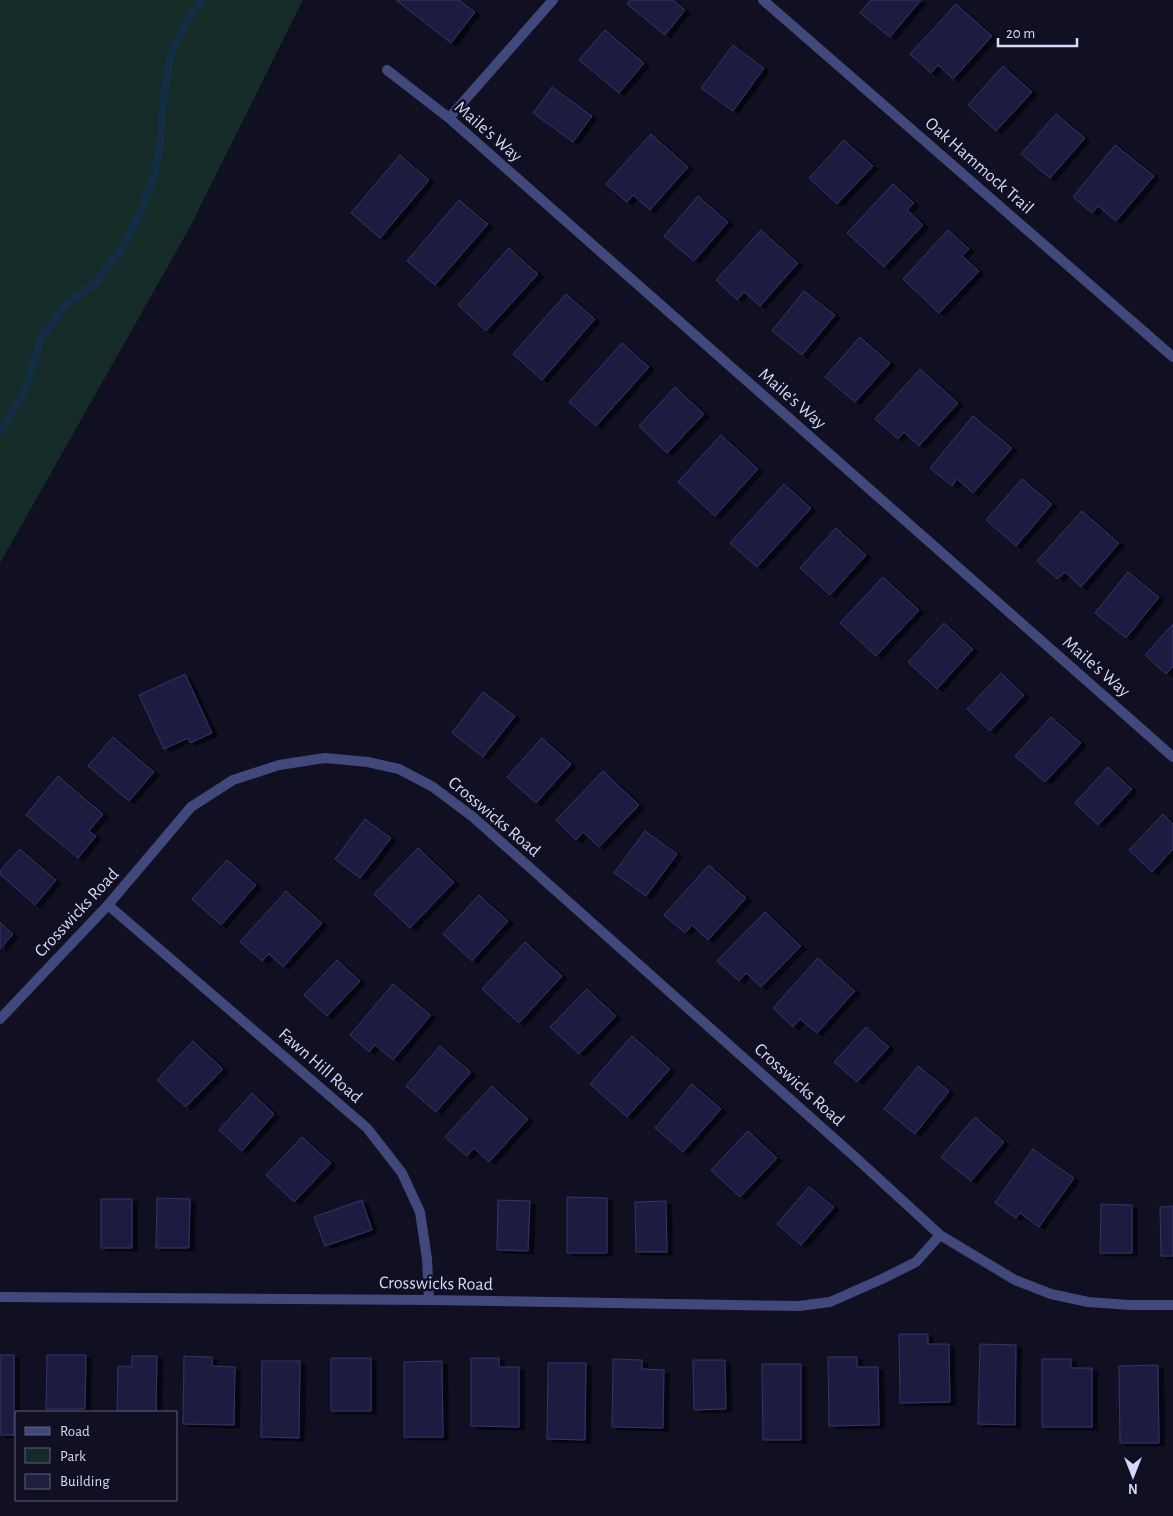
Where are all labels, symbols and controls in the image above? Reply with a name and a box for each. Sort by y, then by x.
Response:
scale bar [998,15,1077,47]
text: 20 m [1006,26,1035,41]
street label: Maile's Way [451,98,525,166]
street label: Oak Hammock Trail [921,114,1037,218]
street label: Maile's Way [755,365,829,433]
street label: Maile's Way [1059,633,1133,701]
street label: Crosswicks Road [445,773,543,861]
street label: Crosswicks Road [32,865,122,961]
street label: Fawn Hill Road [275,1025,365,1107]
street label: Crosswicks Road [751,1040,847,1130]
street label: Crosswicks Road [379,1274,493,1294]
legend [15,1411,178,1501]
text: Road [60,1424,90,1439]
text: Park [60,1449,86,1464]
north arrow [1108,1451,1158,1501]
text: Building [60,1474,110,1489]
text: N [1128,1481,1138,1495]

